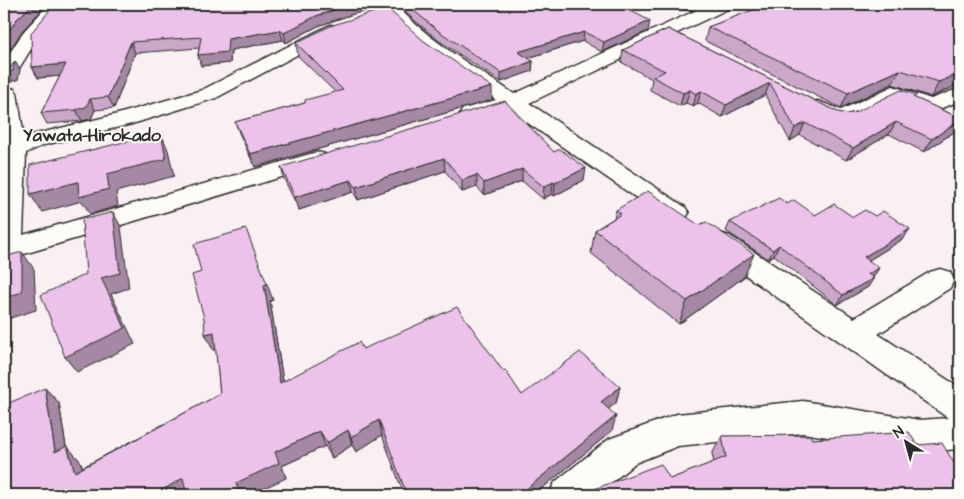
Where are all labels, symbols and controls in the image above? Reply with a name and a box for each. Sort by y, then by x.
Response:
district label: Yawata-Hirokado [23,123,162,148]
north arrow [882,416,932,466]
text: N [889,422,908,443]

